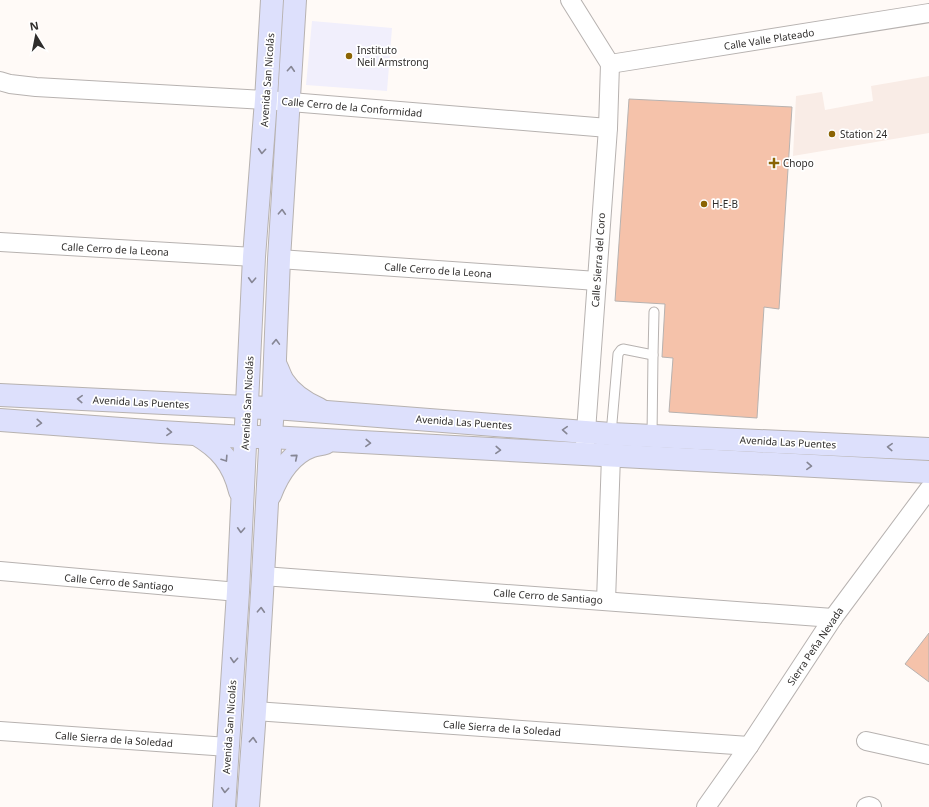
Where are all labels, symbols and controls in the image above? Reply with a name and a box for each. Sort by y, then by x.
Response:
north arrow [16,16,56,56]
text: N [28,17,40,34]
street label: Calle Valle Plateado [723,25,815,53]
street label: Avenida San Nicolás [257,32,277,127]
place label: Instituto Neil Armstrong [357,43,429,69]
marker: Instituto Neil Armstrong [344,51,354,61]
one-way arrow [286,66,295,72]
street label: Calle Cerro de la Conformidad [281,94,423,120]
place label: Station 24 [840,127,887,141]
marker: Station 24 [827,129,837,139]
one-way arrow [257,148,266,154]
place label: Chopo [783,156,814,170]
marker: Chopo [768,157,780,169]
place label: H-E-B [712,197,738,211]
marker: H-E-B [699,199,709,209]
one-way arrow [278,209,286,215]
street label: Calle Sierra del Coro [588,212,608,308]
street label: Calle Cerro de la Leona [61,239,169,259]
street label: Calle Cerro de la Leona [384,259,492,281]
one-way arrow [248,277,257,283]
one-way arrow [271,339,280,345]
street label: Avenida San Nicolás [238,355,256,450]
street label: Avenida Las Puentes [92,392,190,412]
one-way arrow [77,394,83,403]
street label: Avenida Las Puentes [415,412,513,432]
one-way arrow [36,418,42,427]
one-way arrow [561,426,568,435]
one-way arrow [166,428,172,437]
street label: Avenida Las Puentes [739,432,837,452]
one-way arrow [365,438,371,447]
one-way arrow [887,443,893,451]
one-way arrow [495,446,501,454]
one-way arrow [220,455,228,462]
one-way arrow [290,455,298,462]
one-way arrow [806,461,812,470]
one-way arrow [237,527,245,533]
street label: Calle Cerro de Santiago [64,570,174,594]
street label: Calle Cerro de Santiago [493,585,603,607]
street label: Sierra Peña Nevada [784,604,846,688]
one-way arrow [257,607,266,613]
one-way arrow [229,657,238,663]
street label: Avenida San Nicolás [219,679,239,774]
street label: Calle Sierra de la Soledad [443,717,561,739]
street label: Calle Sierra de la Soledad [55,728,173,750]
one-way arrow [248,737,257,743]
one-way arrow [221,787,230,793]

